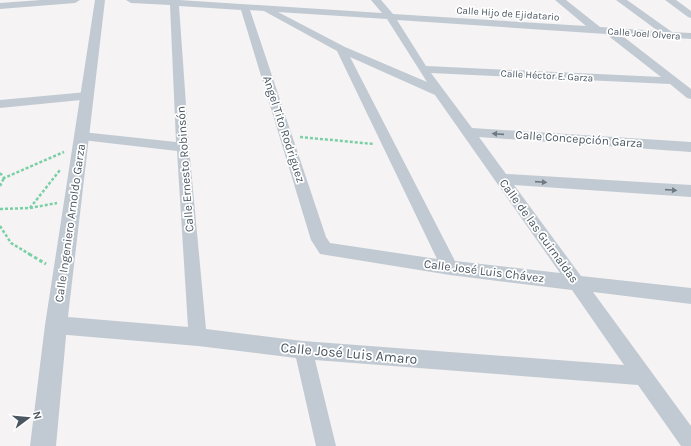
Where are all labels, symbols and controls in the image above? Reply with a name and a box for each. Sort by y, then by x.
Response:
street label: Calle Hijo de Ejidatario [456,4,560,24]
street label: Calle Joel Olvera [607,25,681,43]
street label: Calle Héctor E. Garza [500,68,593,84]
street label: Angel Tito Rodriguez [260,74,308,185]
street label: Calle Ernesto Robinsón [174,105,196,233]
street label: Calle Concepción Garza [515,128,643,150]
one-way arrow [492,130,504,137]
street label: Calle Ingeniero Arnoldo Garza [52,143,88,303]
street label: Calle de las Guirnaldas [497,176,581,286]
one-way arrow [535,178,547,185]
one-way arrow [665,186,677,193]
street label: Calle José Luis Chávez [423,257,545,285]
street label: Calle José Luis Amaro [280,339,418,368]
north arrow [8,398,48,438]
text: N [30,410,44,421]

